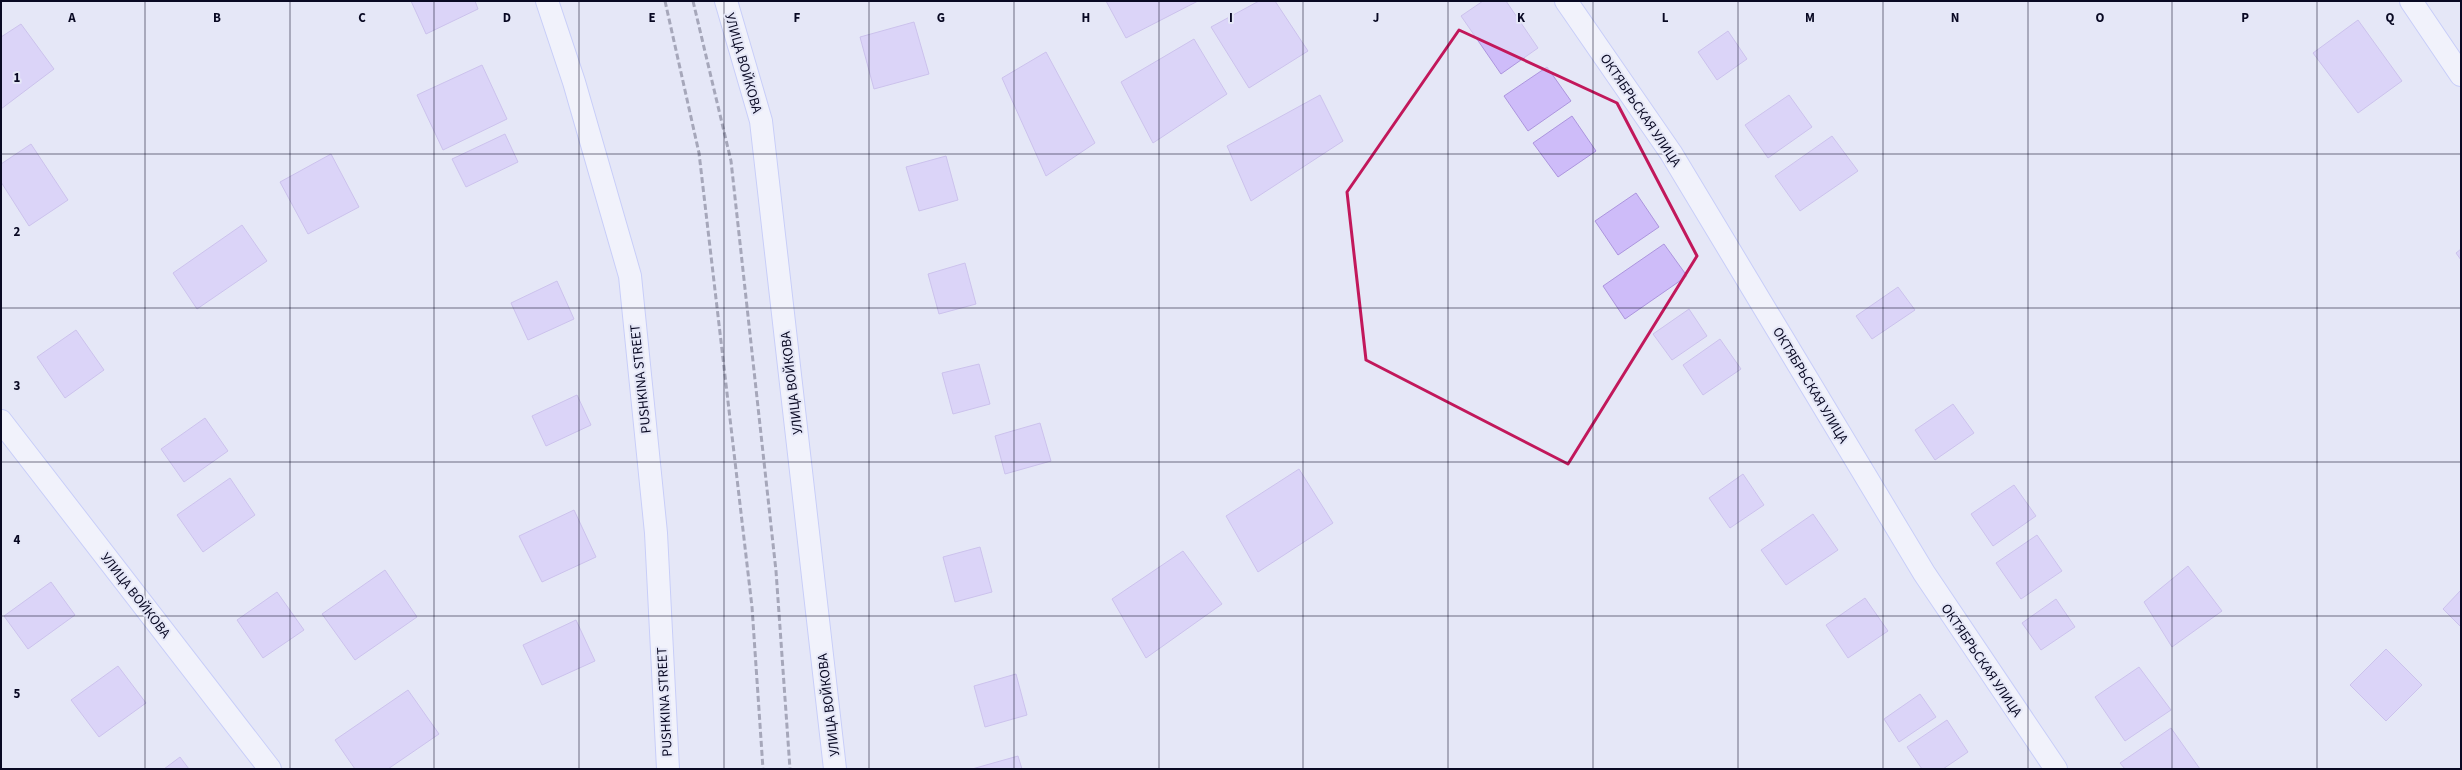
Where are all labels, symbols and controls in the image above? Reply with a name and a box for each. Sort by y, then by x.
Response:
text: A [67,9,76,27]
text: B [213,9,221,27]
text: C [358,9,366,27]
text: D [503,9,511,27]
text: E [648,9,656,27]
text: F [794,9,801,27]
text: G [937,9,945,27]
text: H [1082,9,1090,27]
text: I [1229,9,1233,27]
text: J [1373,9,1379,27]
text: K [1517,9,1526,27]
text: L [1662,9,1669,27]
text: M [1805,9,1815,27]
text: N [1951,9,1959,27]
text: O [2096,9,2105,27]
text: P [2241,9,2249,27]
text: Q [2386,9,2395,27]
street label: УЛИЦА ВОЙКОВА [719,11,767,116]
street label: ОКТЯБРЬСКАЯ УЛИЦА [1595,50,1686,171]
text: 1 [14,69,21,87]
text: 2 [14,223,21,241]
street label: PUSHKINA STREET [625,323,657,434]
street label: ОКТЯБРЬСКАЯ УЛИЦА [1767,324,1853,448]
street label: УЛИЦА ВОЙКОВА [776,330,808,435]
text: 3 [14,377,21,395]
text: 4 [14,531,21,549]
street label: УЛИЦА ВОЙКОВА [95,549,175,643]
street label: ОКТЯБРЬСКАЯ УЛИЦА [1936,600,2027,721]
street label: PUSHKINA STREET [652,646,678,757]
street label: УЛИЦА ВОЙКОВА [813,652,845,757]
text: 5 [14,685,21,703]

